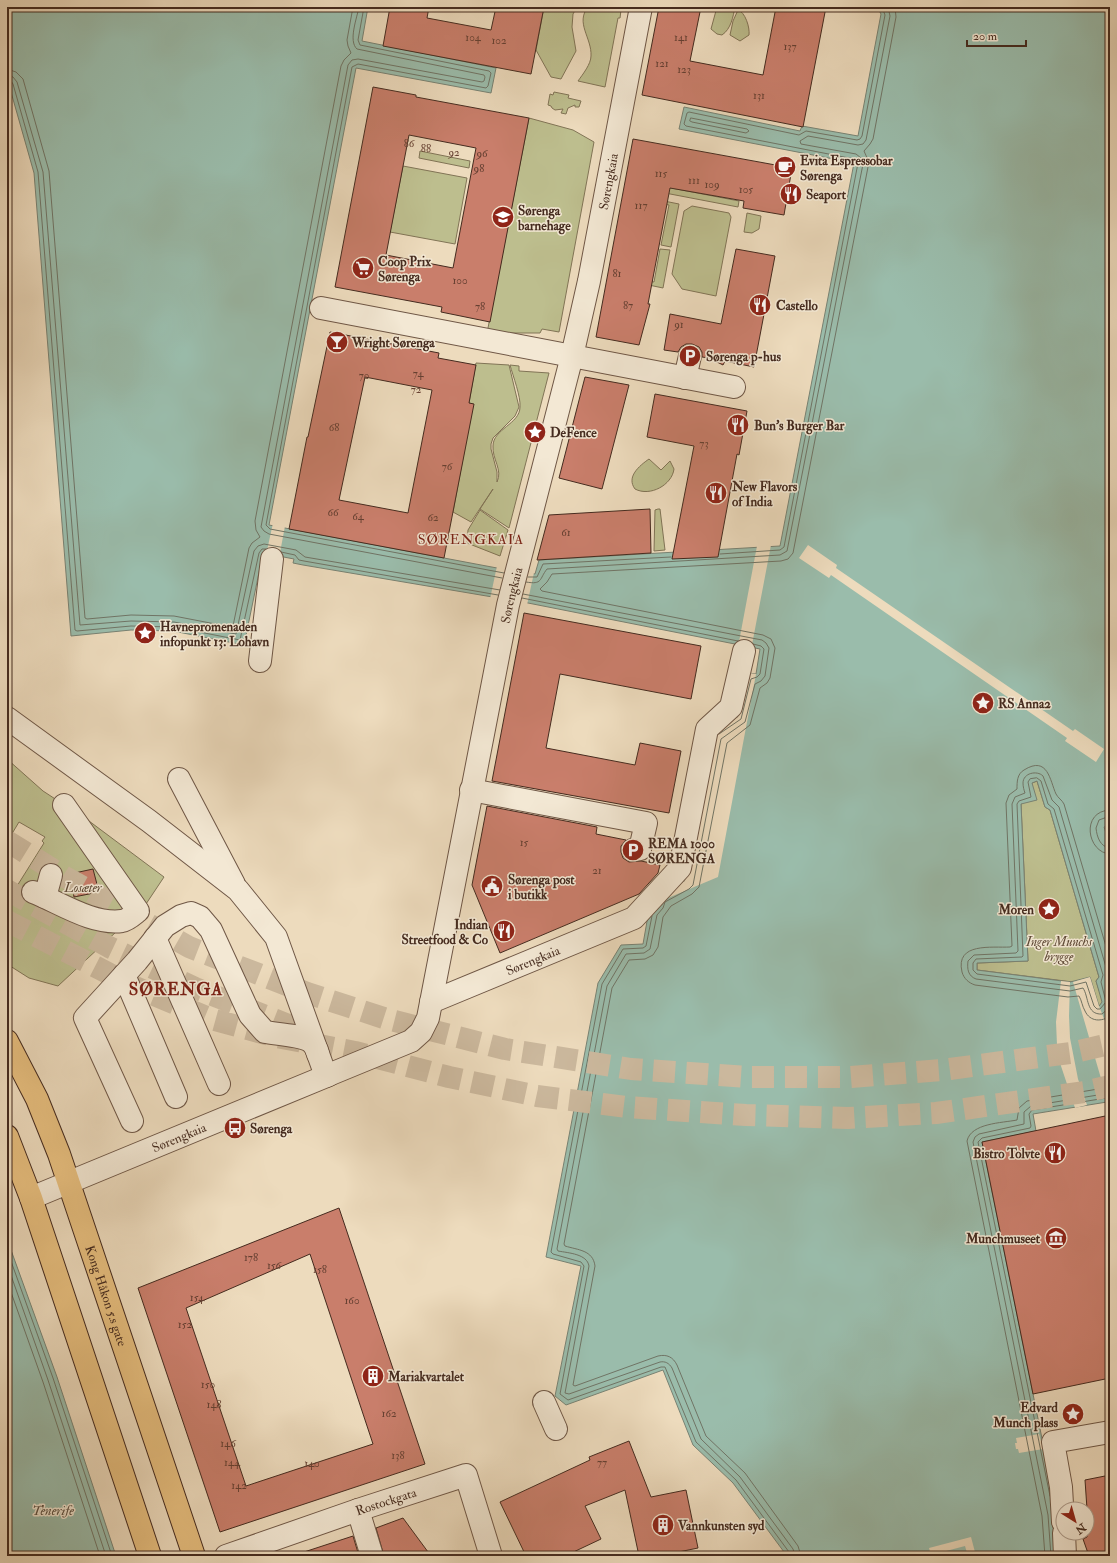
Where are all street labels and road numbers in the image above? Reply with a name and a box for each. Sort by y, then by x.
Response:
street label: Sørengkaia [596,151,622,211]
street label: Sørengkaia [498,565,527,625]
street label: Sørengkaia [504,942,563,979]
street label: Sørengkaia [150,1119,209,1156]
street label: Kong Håkon 5.s gate [81,1244,130,1349]
street label: Rostockgata [354,1484,419,1519]

